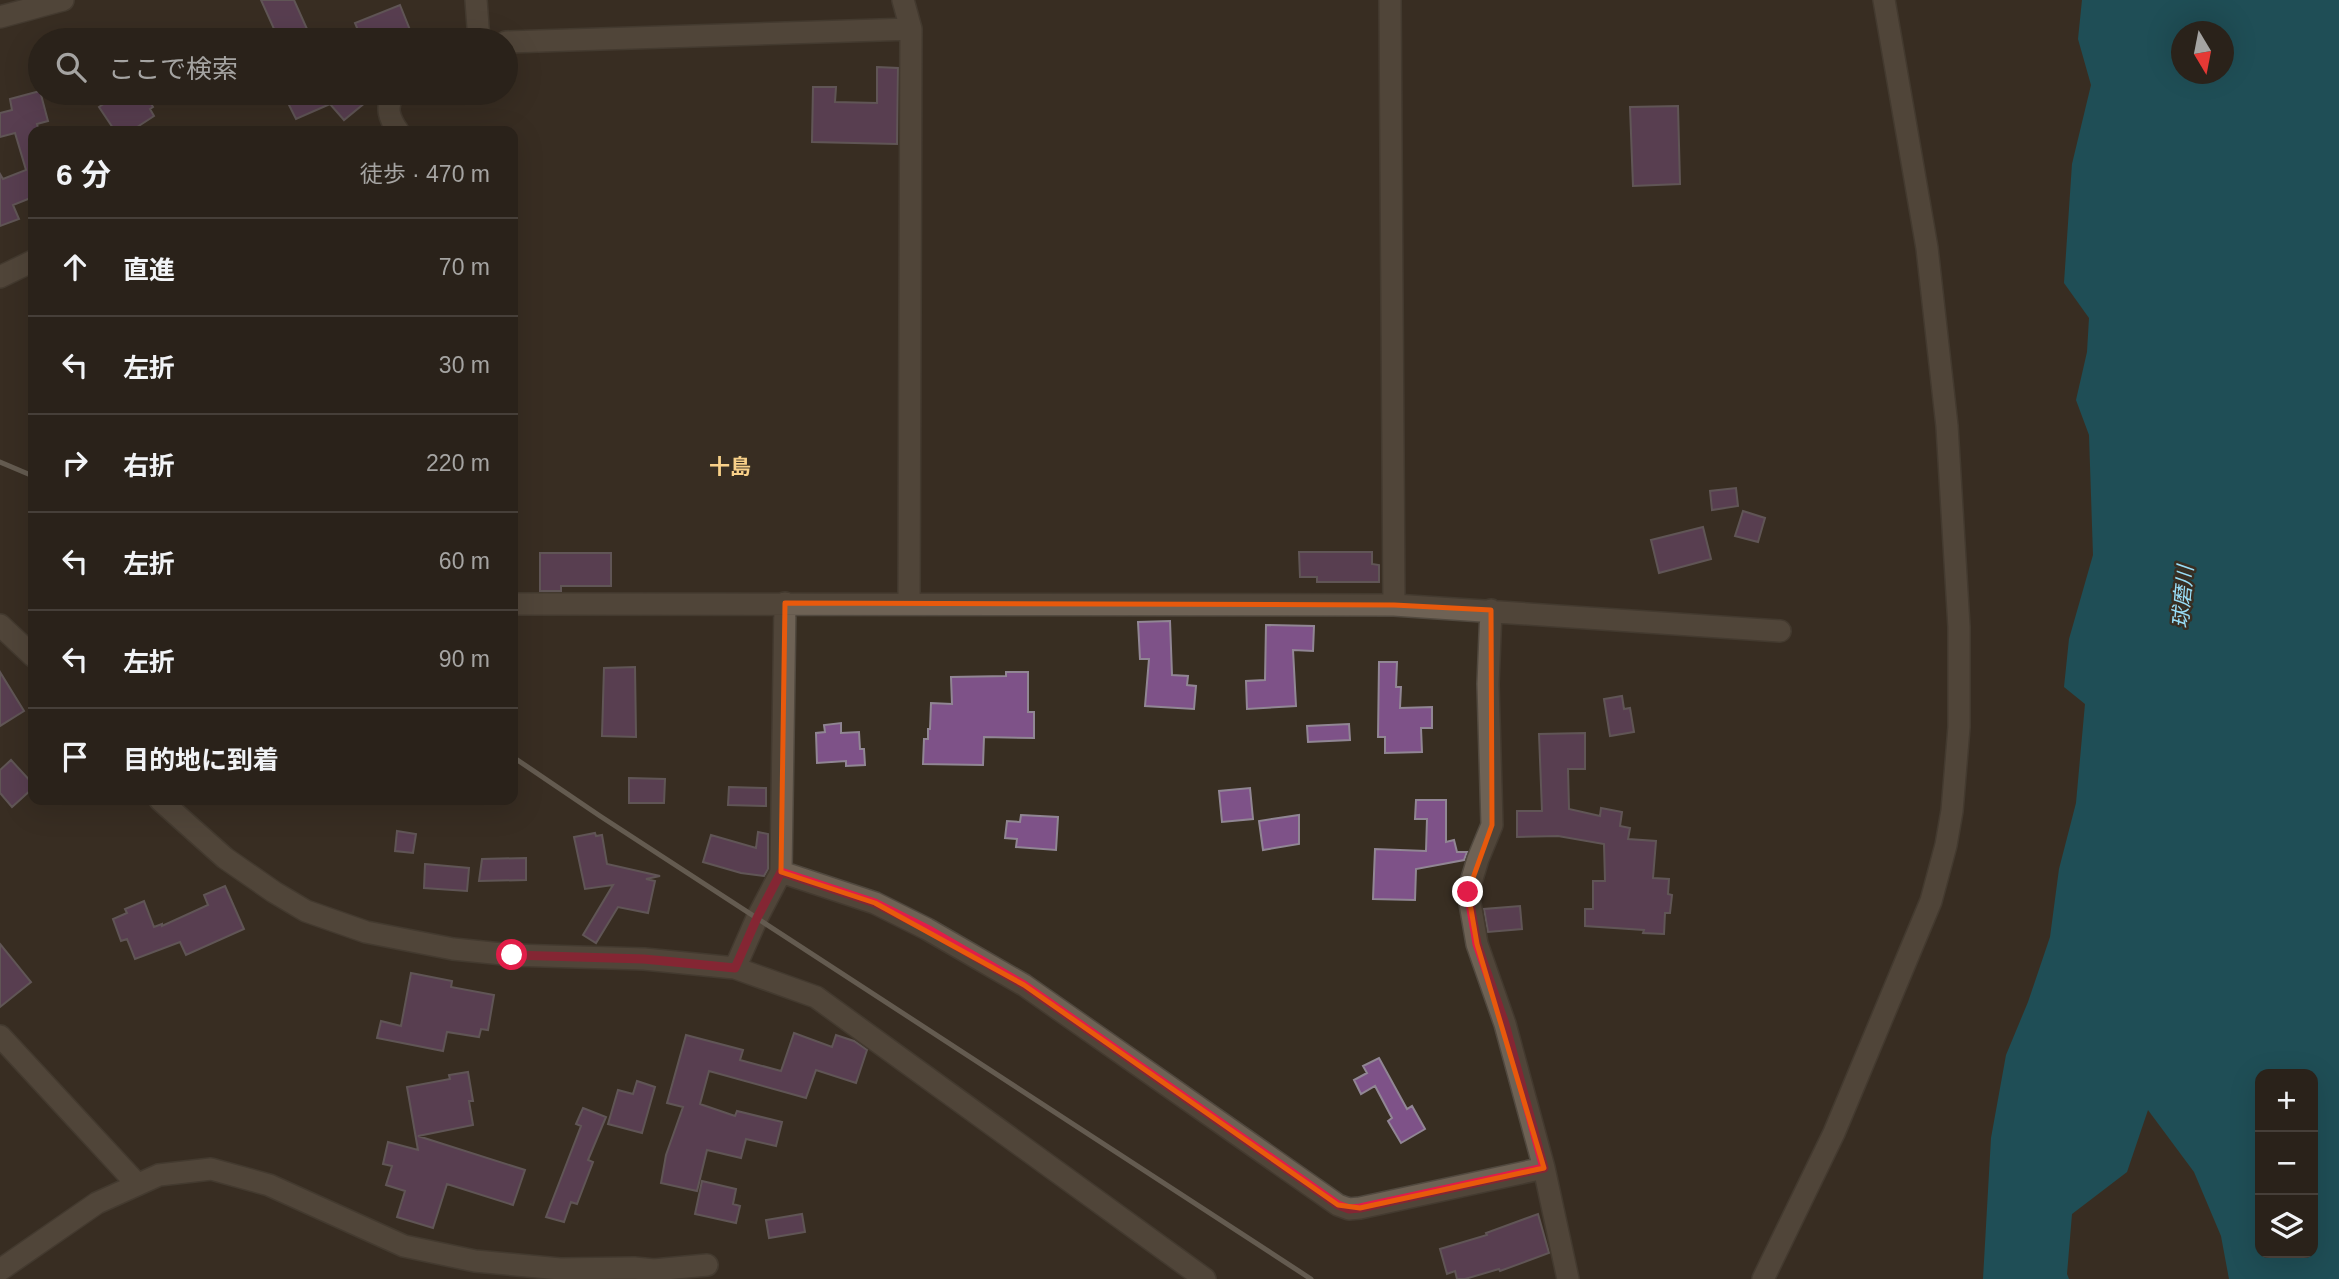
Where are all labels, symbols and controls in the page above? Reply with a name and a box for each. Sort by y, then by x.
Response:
north arrow [2171,21,2234,84]
search box [28,28,518,105]
icon: search [52,48,90,86]
text: ここで検索 [108,54,238,84]
text: 6 分 [56,158,111,191]
text: 徒歩 · 470 m [360,161,490,187]
icon: ahead [56,248,94,286]
text: 70 m [439,254,490,280]
text: 直進 [123,255,175,285]
icon: left [56,346,94,384]
text: 30 m [439,352,490,378]
text: 左折 [123,353,175,383]
icon: right [56,444,94,482]
text: 220 m [426,450,490,476]
text: 右折 [123,451,175,481]
district label: 十島 [709,455,751,478]
icon: left [56,542,94,580]
text: 60 m [439,548,490,574]
text: 左折 [123,549,175,579]
water label: 球磨川 [2168,563,2197,629]
icon: left [56,640,94,678]
text: 90 m [439,646,490,672]
text: 左折 [123,647,175,677]
icon: arrive [56,738,94,776]
text: 目的地に到着 [123,745,279,775]
route end [1452,876,1483,907]
route start [496,939,527,970]
map controls [2255,1069,2318,1258]
button: + [2255,1069,2318,1132]
button: − [2255,1132,2318,1195]
button: layers [2255,1195,2318,1258]

